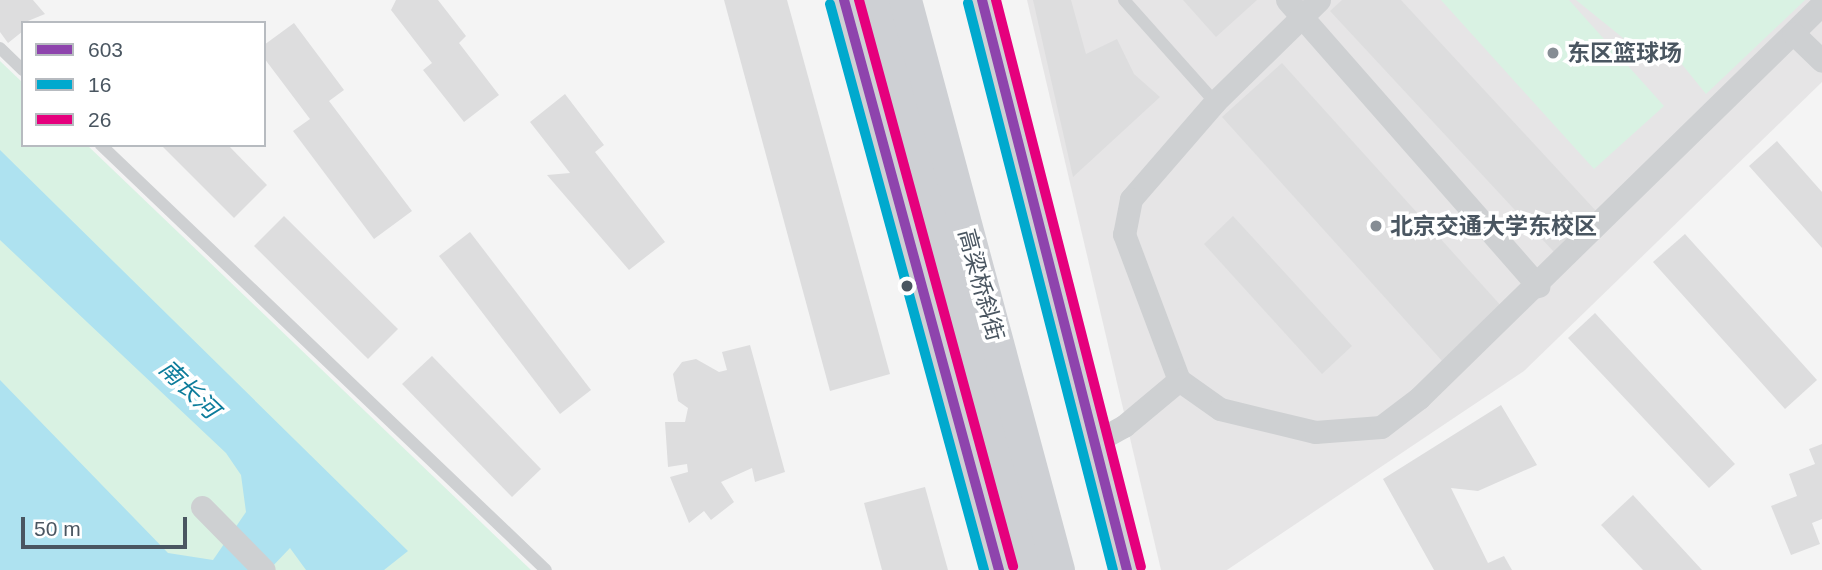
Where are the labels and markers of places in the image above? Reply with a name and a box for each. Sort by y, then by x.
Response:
place label: 东区篮球场 [1567,39,1682,67]
marker: 东区篮球场 [1545,45,1561,61]
place label: 北京交通大学东校区 [1390,212,1597,240]
marker: 北京交通大学东校区 [1368,218,1384,234]
unlabelled marker [900,279,914,293]

